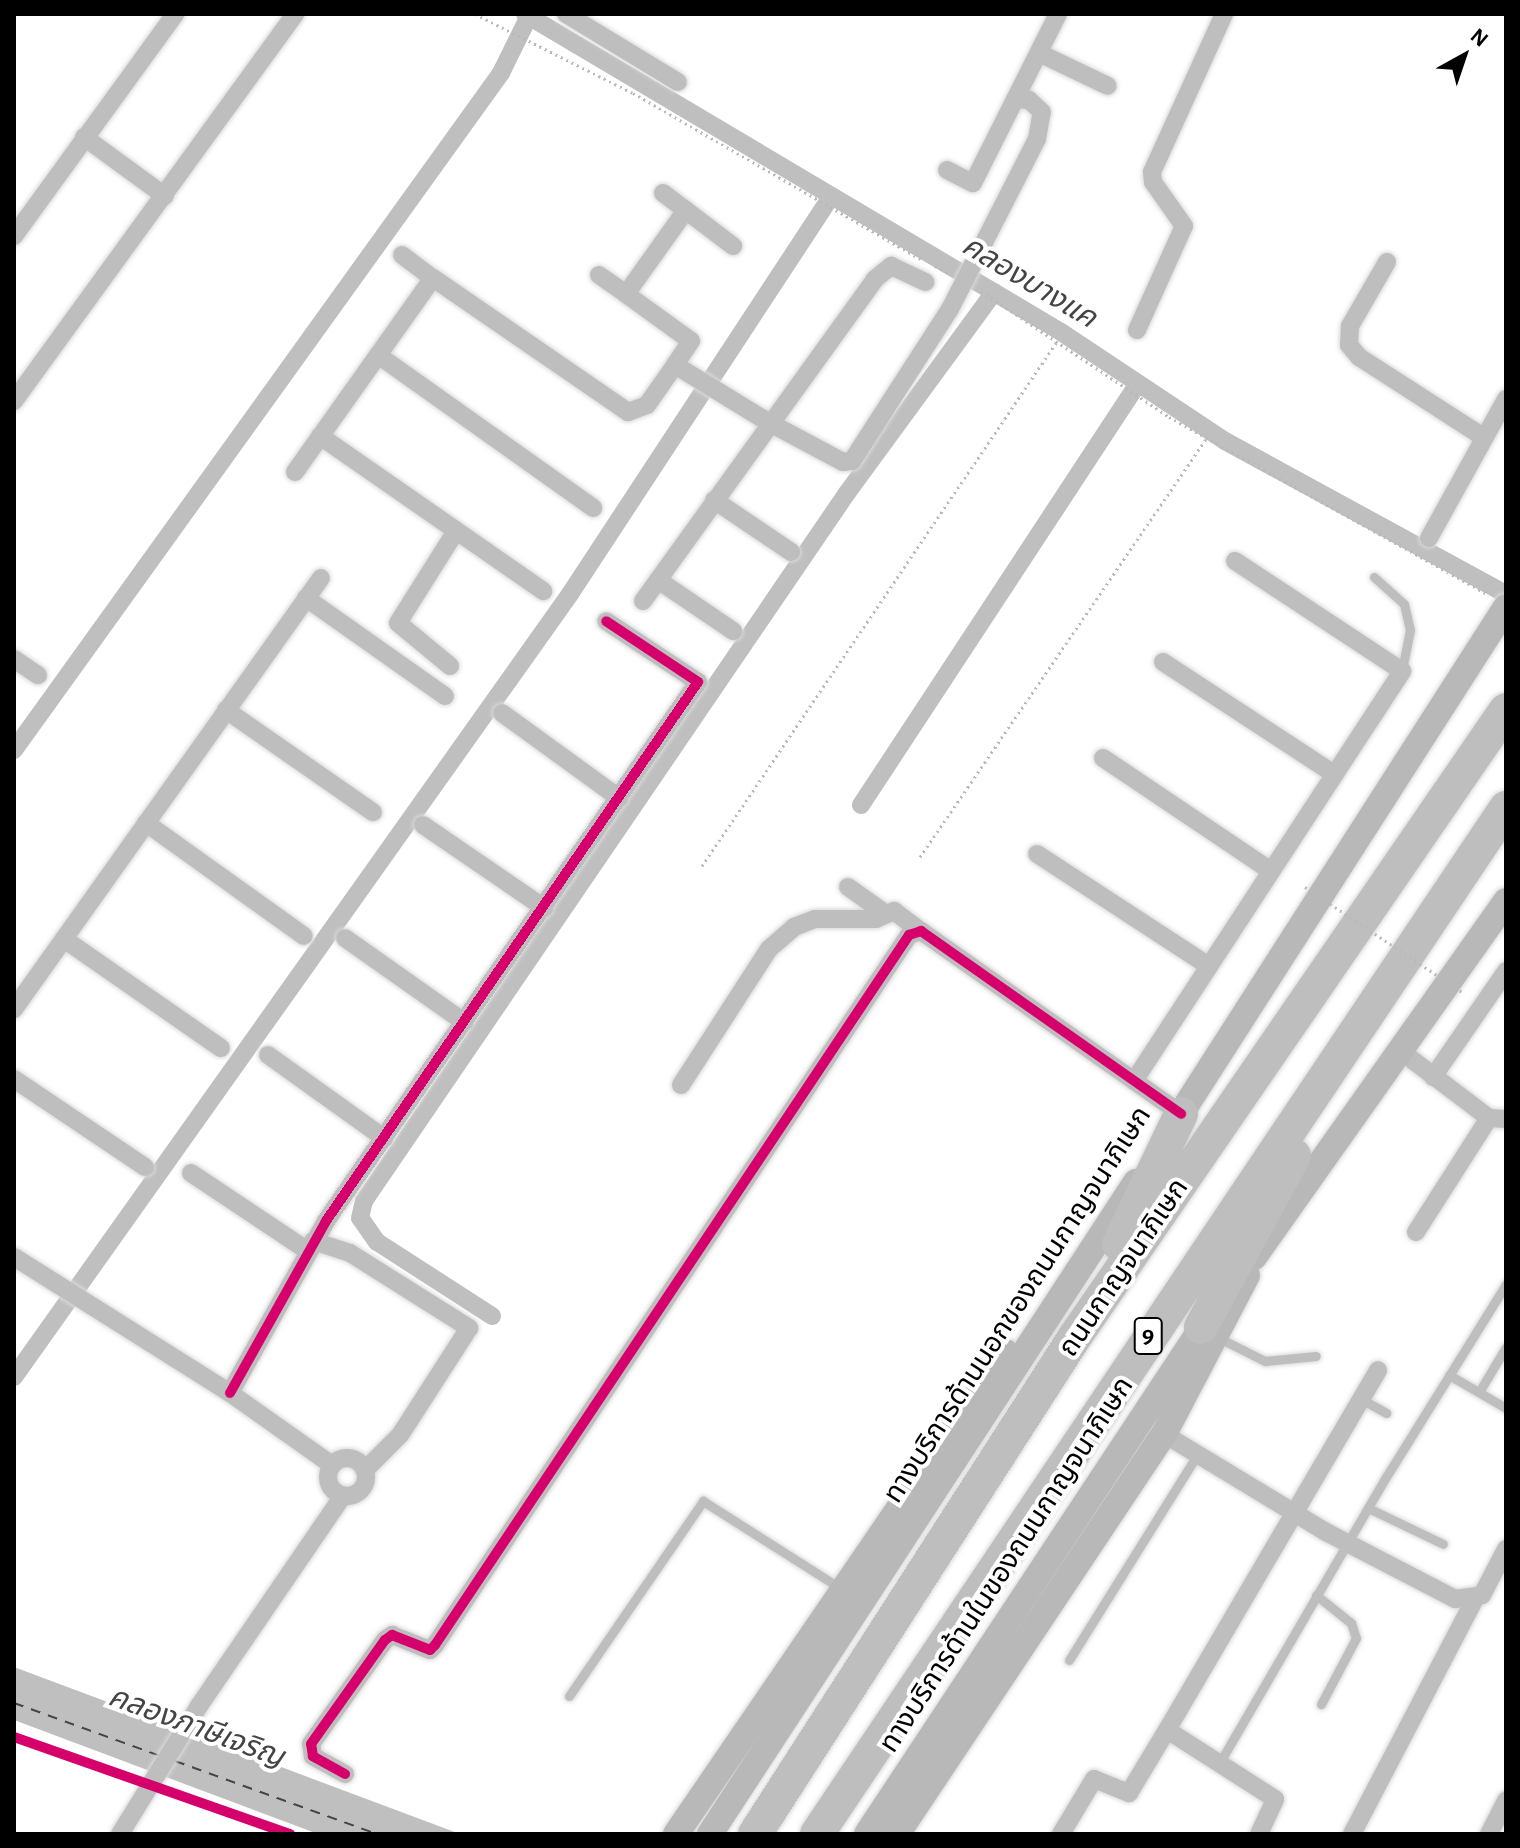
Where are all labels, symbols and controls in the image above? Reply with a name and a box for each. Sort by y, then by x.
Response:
north arrow [1424,16,1504,96]
text: N [1466,24,1492,51]
water label: คลองบางแค [955,228,1103,336]
street label: ทางบริการด้านนอกของถนนกาญจนาภิเษก [877,1100,1159,1510]
street label: ถนนกาญจนาภิเษก [1052,1172,1196,1364]
road number: 9 [1132,1314,1164,1358]
street label: ทางบริการด้านในของถนนกาญจนาภิเษก [873,1371,1141,1759]
water label: คลองภาษีเจริญ [103,1679,289,1775]

